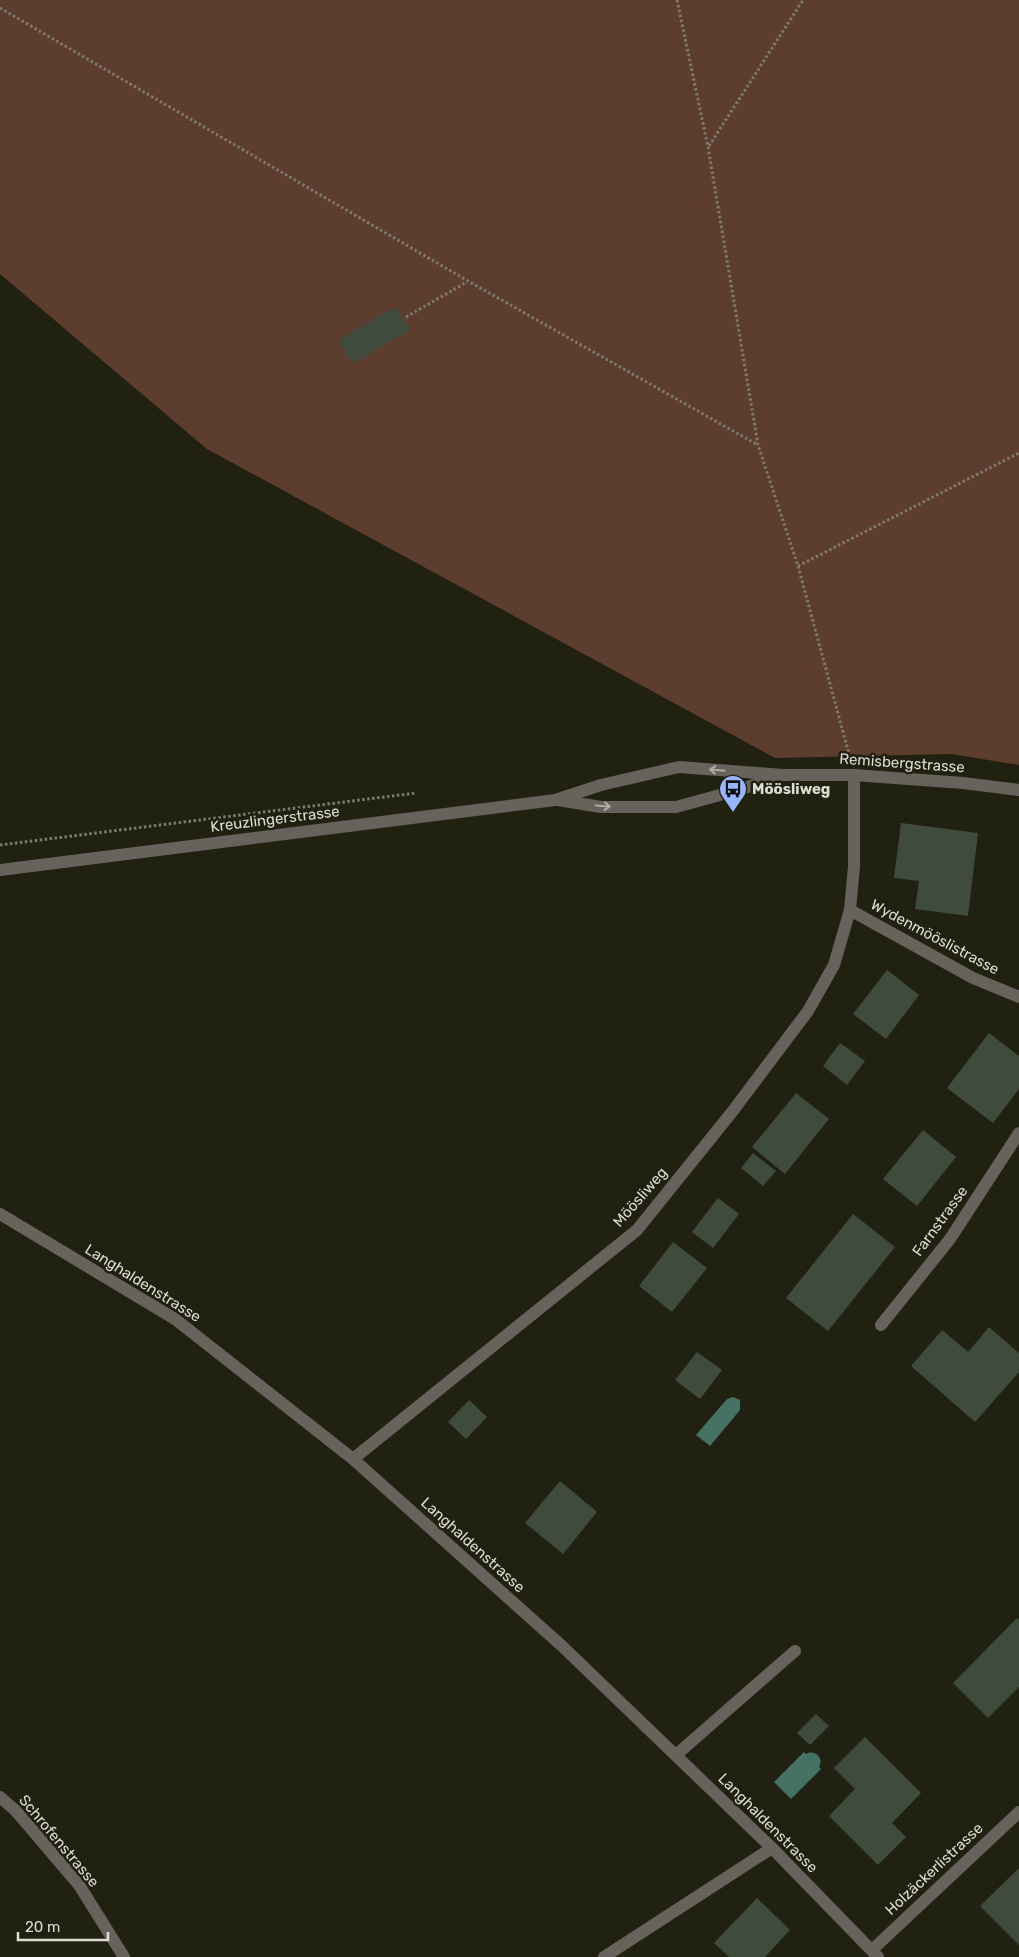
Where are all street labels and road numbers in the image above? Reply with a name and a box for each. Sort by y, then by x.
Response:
street label: Remisbergstrasse [839,750,965,776]
street label: Kreuzlingerstrasse [209,802,341,836]
street label: Wydenmööslistrasse [868,895,1002,979]
street label: Möösliweg [609,1163,671,1231]
street label: Farnstrasse [908,1182,972,1260]
street label: Langhaldenstrasse [82,1240,204,1326]
street label: Langhaldenstrasse [417,1494,529,1596]
street label: Langhaldenstrasse [715,1770,821,1876]
street label: Schrofenstrasse [15,1791,103,1891]
street label: Holzäckerlistrasse [881,1819,987,1919]

